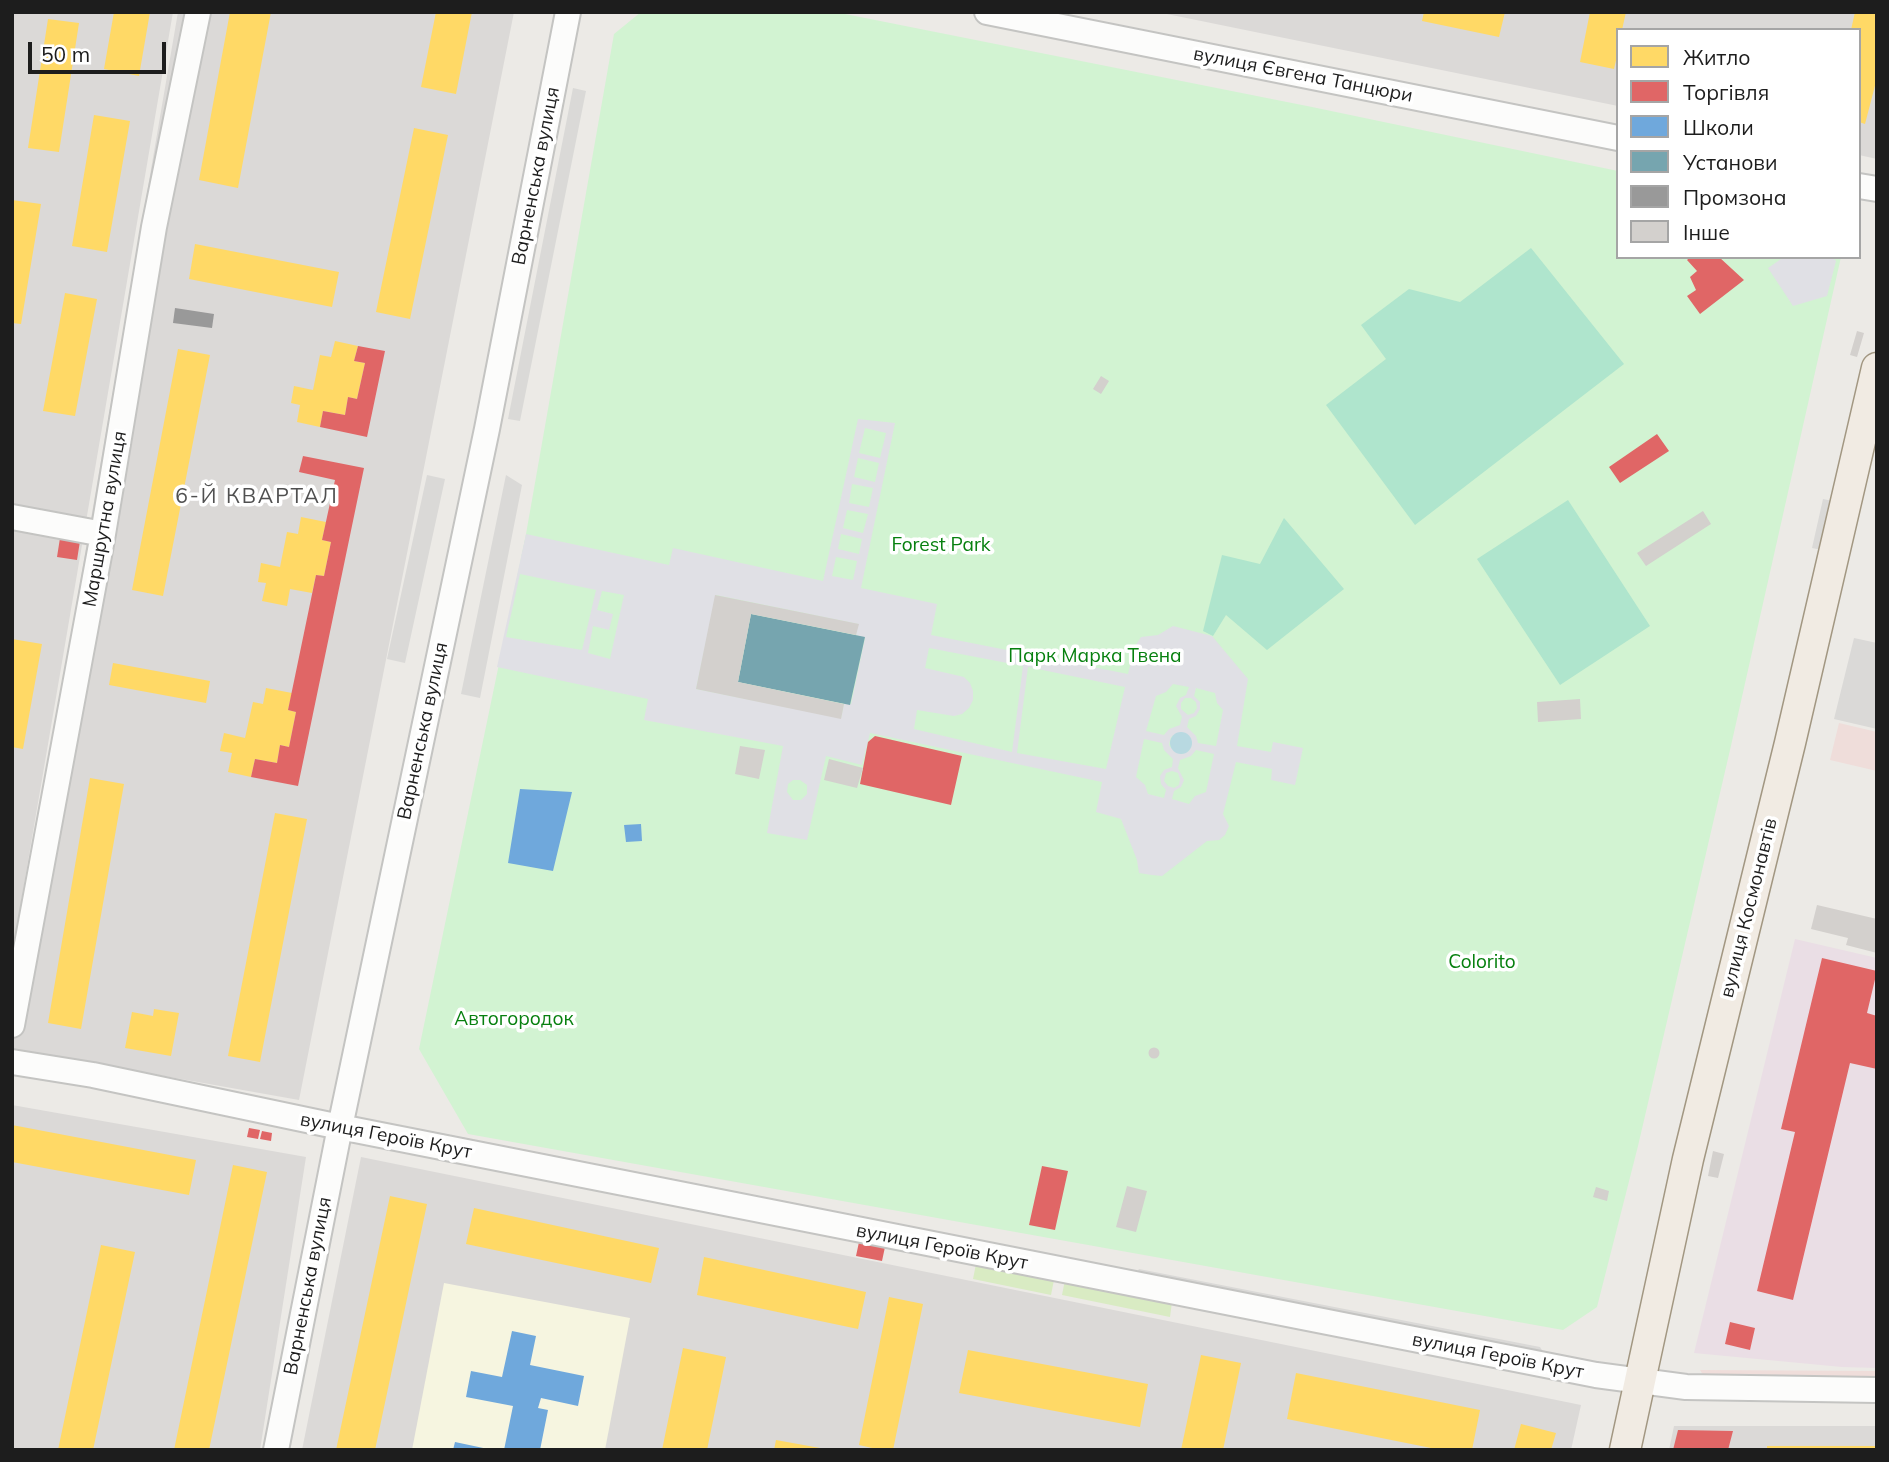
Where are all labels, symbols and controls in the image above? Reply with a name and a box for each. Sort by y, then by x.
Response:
scale bar [32,28,170,72]
legend [1616,28,1861,259]
text: 50 m [41,41,90,67]
street label: вулиця Євгена Танцюри [1191,43,1415,107]
text: Житло [1683,44,1750,70]
text: Торгівля [1683,79,1769,105]
street label: Варненська вулиця [508,85,564,267]
text: Школи [1683,114,1754,140]
text: Установи [1683,149,1778,175]
text: Промзона [1683,184,1786,210]
text: Інше [1683,219,1730,245]
street label: Маршрутна вулиця [78,429,132,609]
district label: 6-Й КВАРТАЛ [177,484,337,510]
park label: Forest Park [891,534,991,556]
street label: Варненська вулиця [393,640,453,822]
park label: Парк Марка Твена [1008,645,1182,667]
street label: вулиця Космонавтів [1716,816,1782,1000]
park label: Colorito [1448,951,1516,973]
park label: Автогородок [454,1008,574,1030]
street label: вулиця Героїв Крут [298,1108,474,1164]
street label: Варненська вулиця [280,1195,336,1377]
street label: вулиця Героїв Крут [854,1219,1030,1275]
street label: вулиця Героїв Крут [1410,1328,1586,1384]

